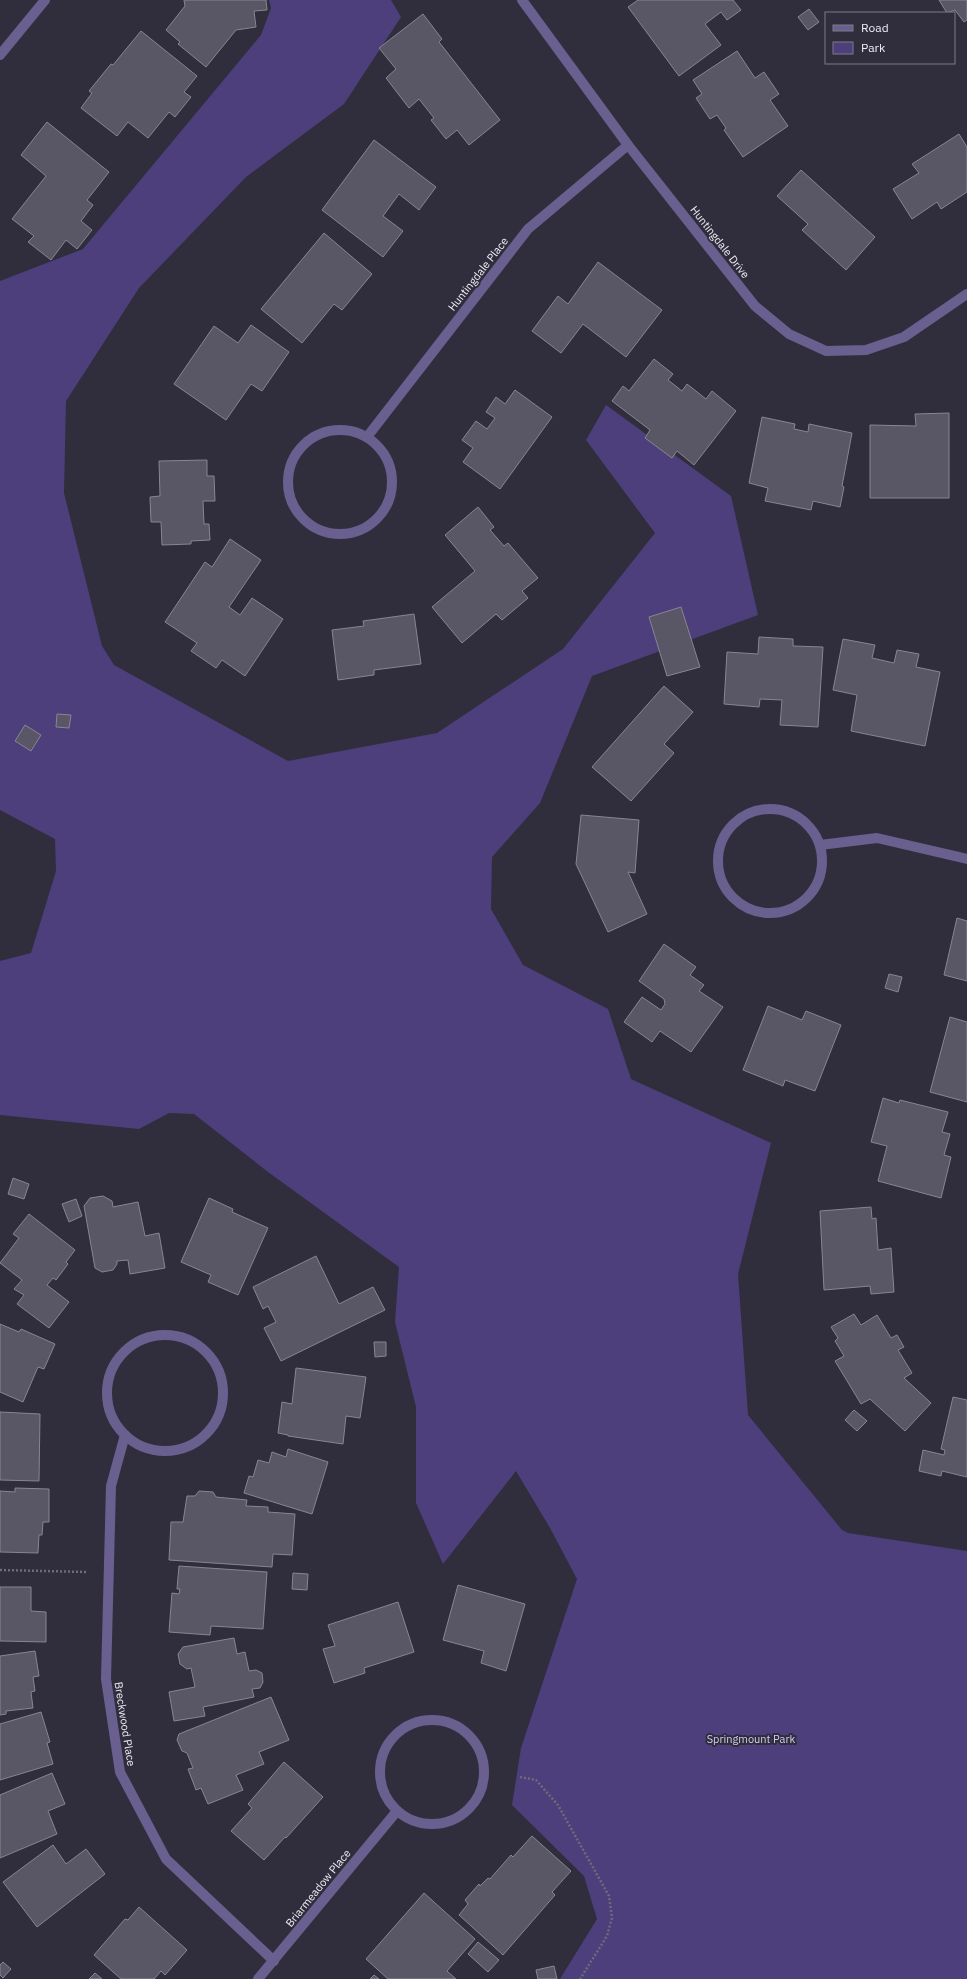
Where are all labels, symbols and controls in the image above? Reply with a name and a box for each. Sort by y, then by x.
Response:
legend [825,12,955,64]
text: Road [861,20,889,35]
text: Park [861,40,886,55]
street label: Huntingdale Drive [687,203,753,281]
street label: Huntingdale Place [445,234,511,314]
street label: Breckwood Place [111,1681,139,1767]
park label: Springmount Park [707,1732,795,1746]
street label: Briarmeadow Place [282,1846,354,1930]

